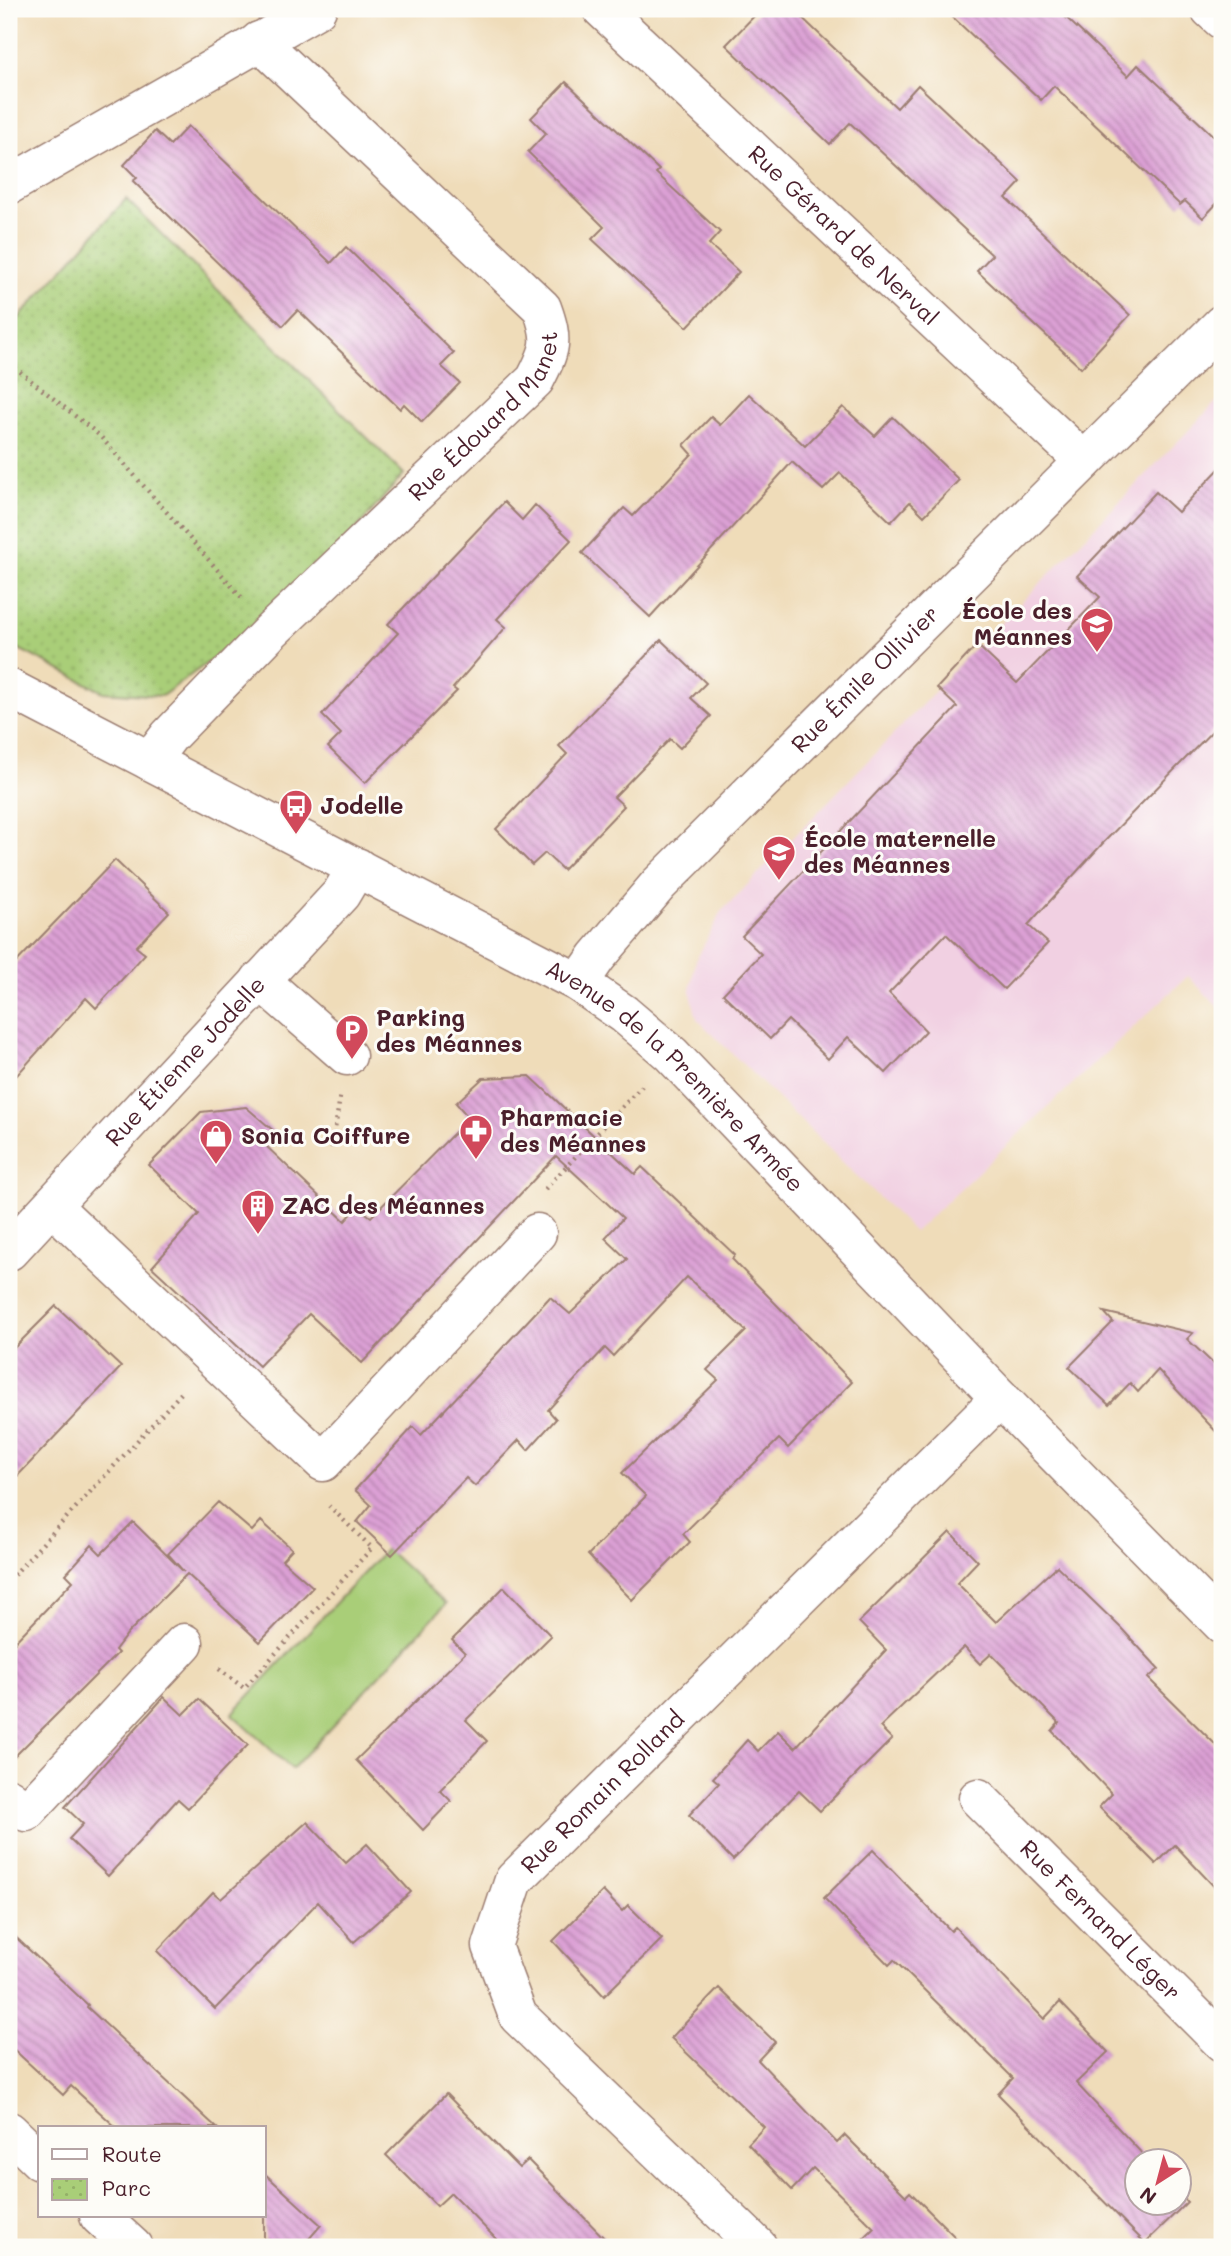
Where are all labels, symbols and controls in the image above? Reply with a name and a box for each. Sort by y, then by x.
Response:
street label: Rue Gérard de Nerval [742,138,946,331]
street label: Rue Édouard Manet [401,331,564,507]
place label: École des Méannes [962,595,1072,651]
street label: Rue Émile Ollivier [784,598,945,758]
school or university icon: École des Méannes [1078,605,1116,654]
bus stop icon: Jodelle [277,787,315,836]
place label: Jodelle [320,790,404,820]
place label: École maternelle des Méannes [804,823,996,879]
school or university icon: École maternelle des Méannes [760,833,798,882]
street label: Avenue de la Première Armée [541,952,811,1198]
street label: Rue Étienne Jodelle [98,969,271,1152]
place label: Parking des Méannes [376,1002,522,1058]
parking icon: Parking des Méannes [333,1012,371,1061]
place label: Pharmacie des Méannes [500,1102,646,1158]
pharmacy icon: Pharmacie des Méannes [457,1112,495,1161]
shop icon: Sonia Coiffure [197,1117,235,1166]
place label: Sonia Coiffure [241,1120,410,1150]
building icon: ZAC des Méannes [239,1187,277,1236]
place label: ZAC des Méannes [282,1190,485,1220]
street label: Rue Romain Rolland [514,1704,690,1879]
street label: Rue Fernand Léger [1014,1833,1188,2006]
legend [38,2126,266,2218]
text: Route [102,2140,162,2167]
north arrow [1122,2148,1192,2218]
text: Parc [102,2174,151,2201]
text: N [1135,2182,1161,2211]

